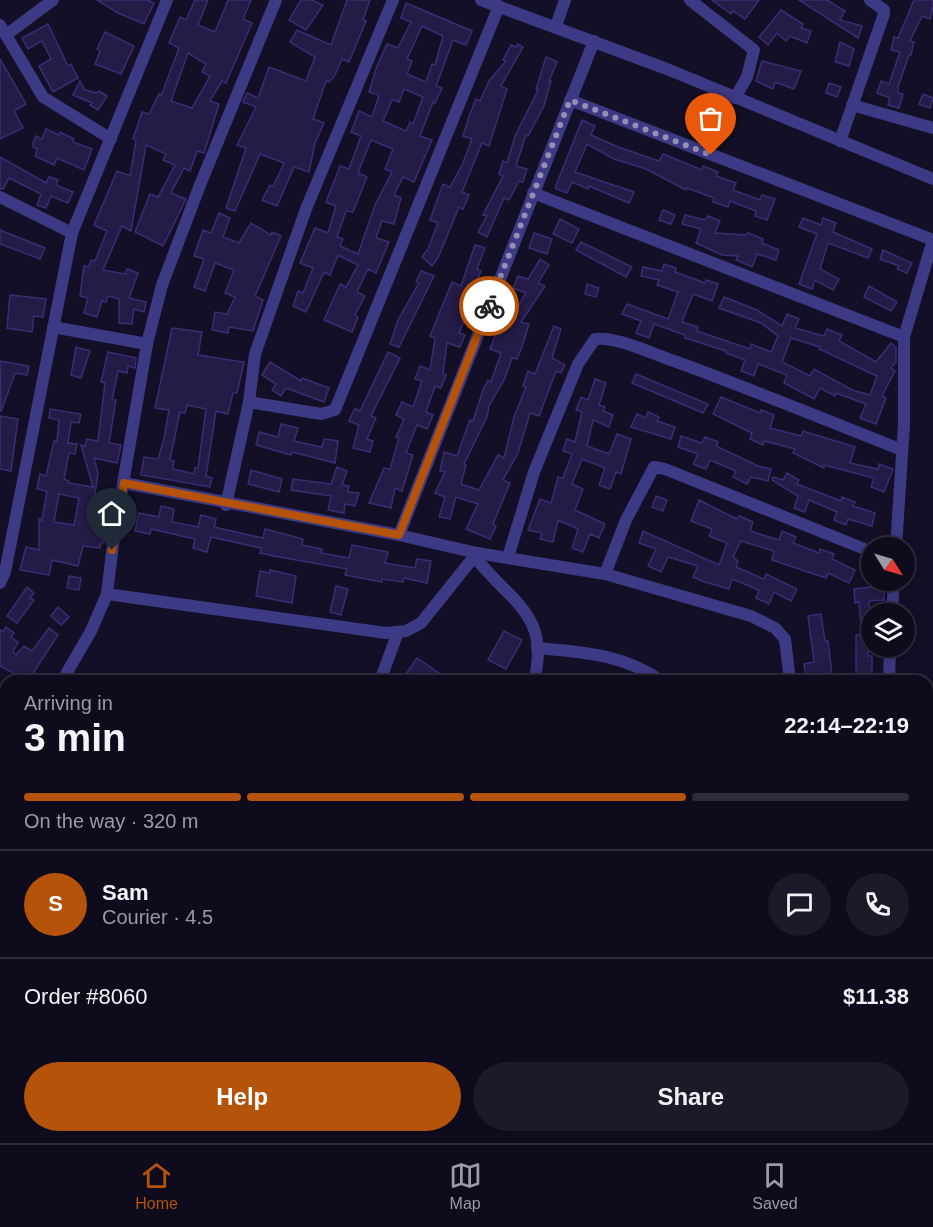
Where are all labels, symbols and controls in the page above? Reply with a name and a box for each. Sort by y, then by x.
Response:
pin [685,93,736,155]
icon: bag [694,102,727,135]
courier [459,276,519,336]
icon: bike [473,290,506,323]
pin [86,488,137,550]
icon: home [95,497,128,530]
north arrow [861,537,915,591]
map controls [861,537,915,657]
button: layers [861,603,915,657]
text: Arriving in [24,692,113,714]
text: 22:14–22:19 [784,713,909,738]
text: 3 min [24,716,126,759]
text: On the way · 320 m [24,810,199,832]
button: chat [768,873,831,936]
button: phone [846,873,909,936]
text: Sam [102,880,148,905]
text: S [48,891,63,916]
text: Courier · 4.5 [102,906,213,928]
text: Order #8060 [24,984,148,1009]
text: $11.38 [843,984,909,1009]
button: Help [24,1062,461,1131]
button: Share [473,1062,909,1131]
tab: Home [135,1159,178,1213]
tab: Map [449,1159,482,1213]
tab: Saved [752,1159,798,1213]

